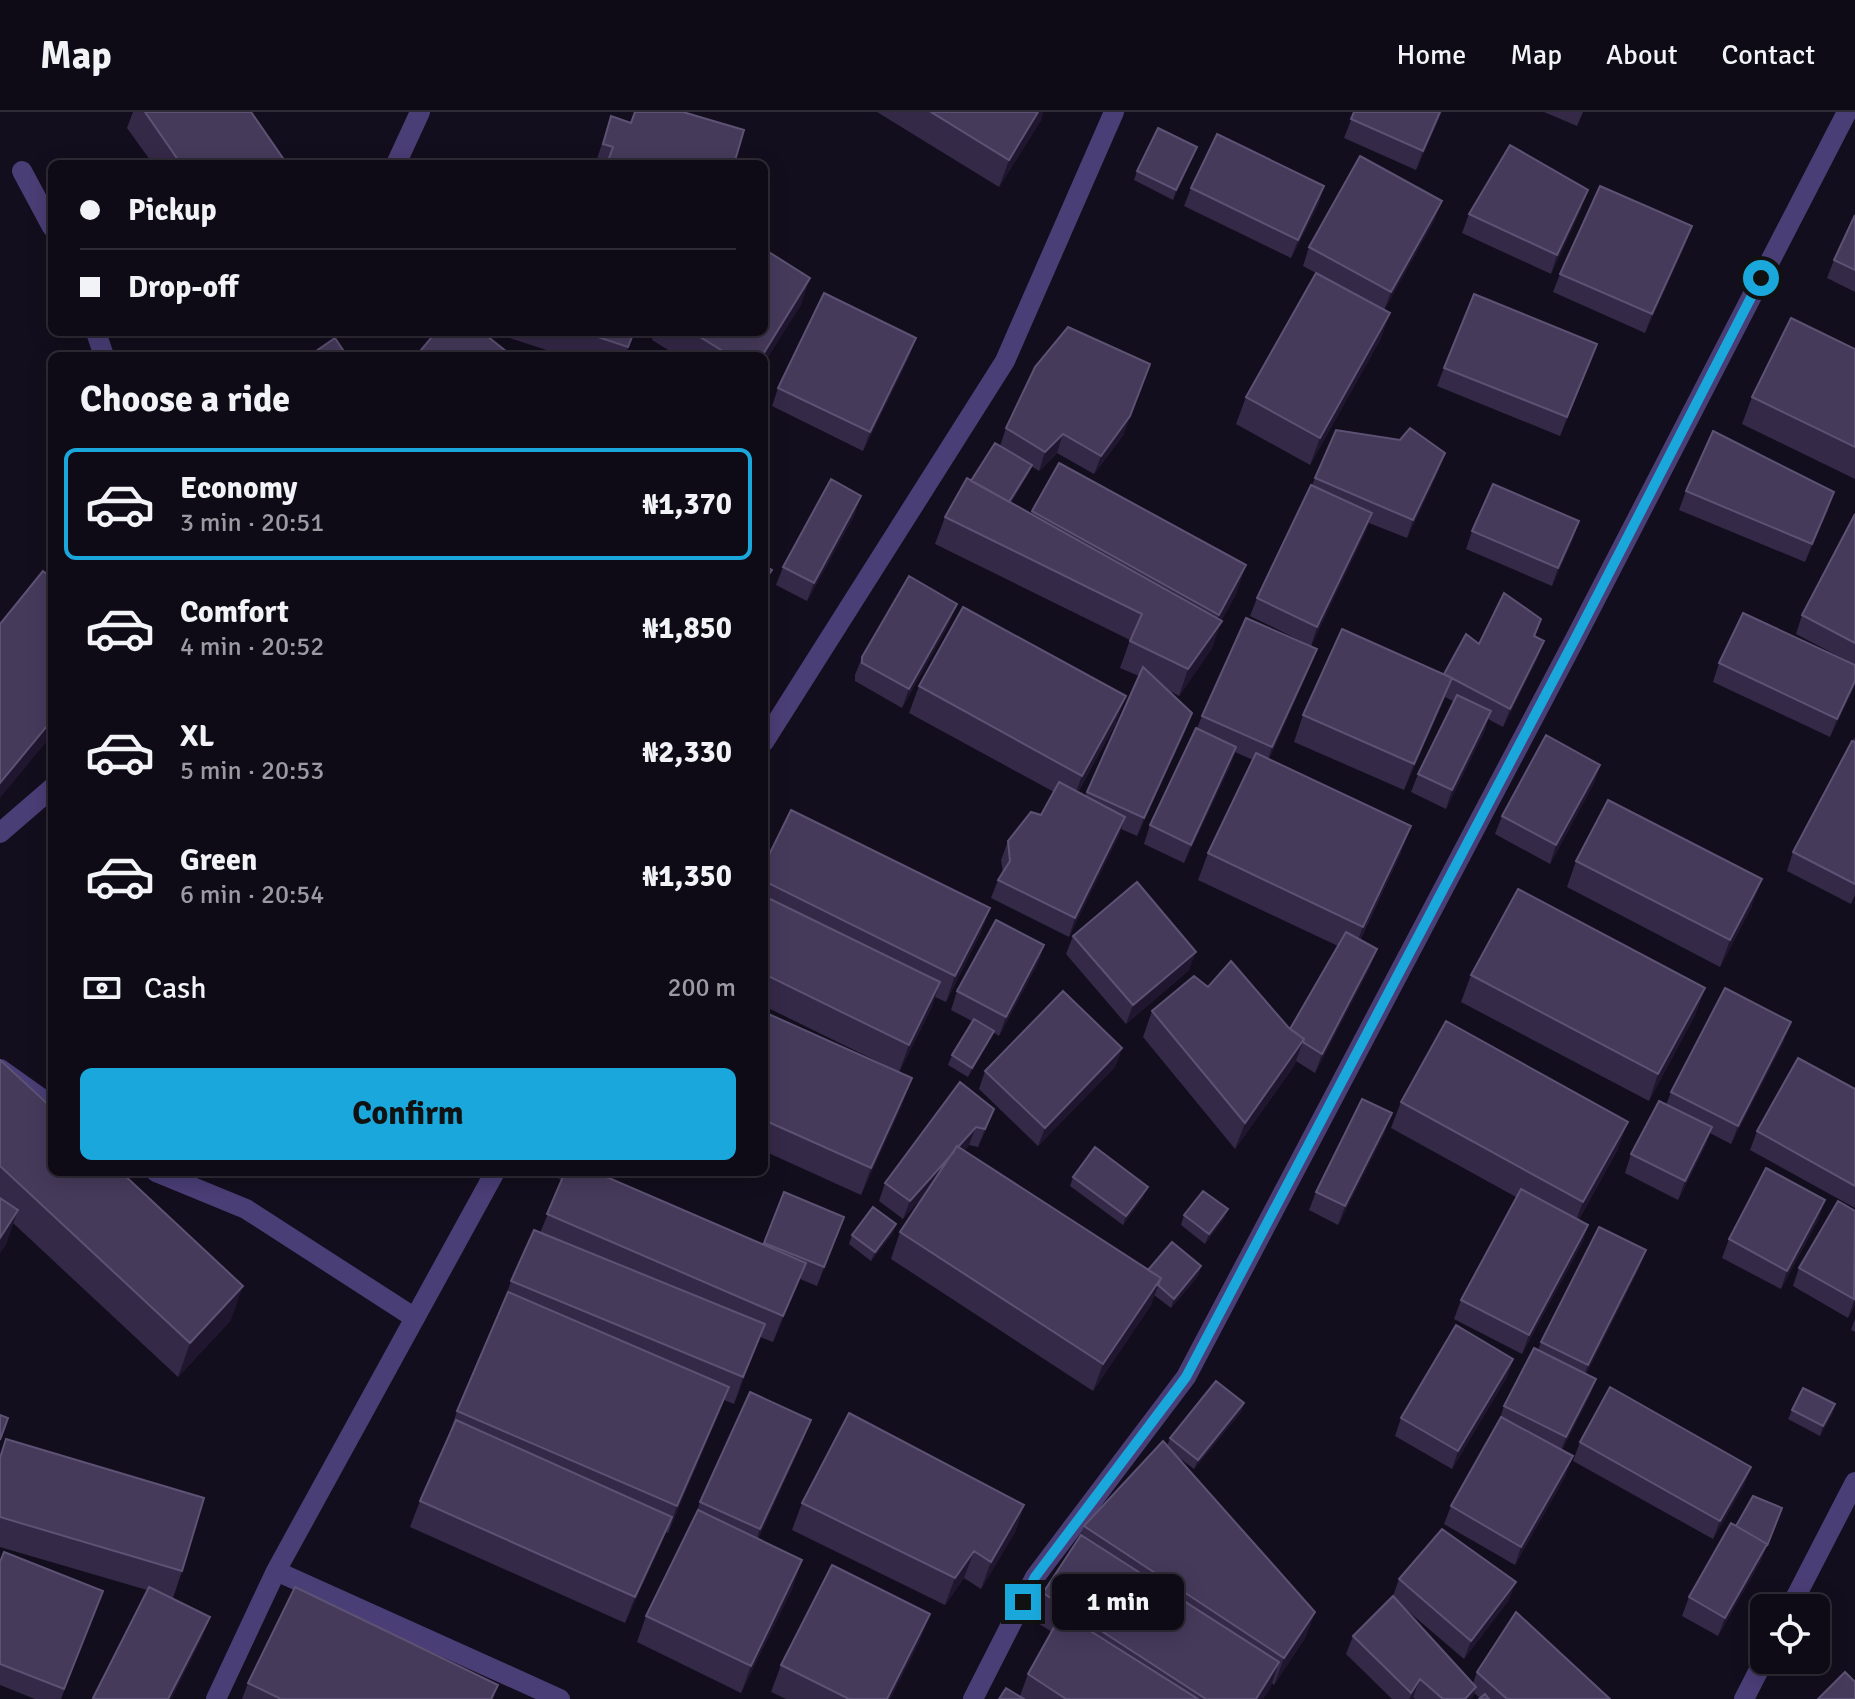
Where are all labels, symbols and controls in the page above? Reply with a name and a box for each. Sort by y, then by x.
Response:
text: Map [40,32,112,79]
text: Home [1397,38,1466,72]
text: Map [1510,38,1562,72]
text: About [1606,38,1678,72]
text: Contact [1722,38,1815,72]
text: Pickup [128,192,217,229]
route start [1743,260,1779,296]
text: Drop-off [128,269,238,306]
text: Choose a ride [80,377,290,422]
icon: car [84,468,156,540]
text: Economy [180,470,297,507]
text: ₦1,370 [642,486,732,523]
text: 3 min · 20:51 [180,507,324,539]
icon: car [84,592,156,664]
text: Comfort [180,594,289,631]
text: ₦1,850 [642,610,732,647]
text: 4 min · 20:52 [180,631,324,663]
icon: car [84,716,156,788]
text: XL [180,718,214,755]
text: ₦2,330 [642,734,732,771]
text: 5 min · 20:53 [180,755,324,787]
icon: car [84,840,156,912]
text: Green [180,842,257,879]
text: ₦1,350 [642,858,732,895]
text: 6 min · 20:54 [180,879,324,911]
icon: cash [80,966,124,1010]
text: Cash [144,970,207,1007]
text: 200 m [667,972,736,1004]
button: Confirm [80,1068,736,1160]
callout: 1 min [1051,1574,1183,1630]
route end [1005,1584,1041,1620]
text: 1 min [1087,1586,1149,1618]
map controls [1750,1594,1830,1674]
button: locate [1750,1594,1830,1674]

